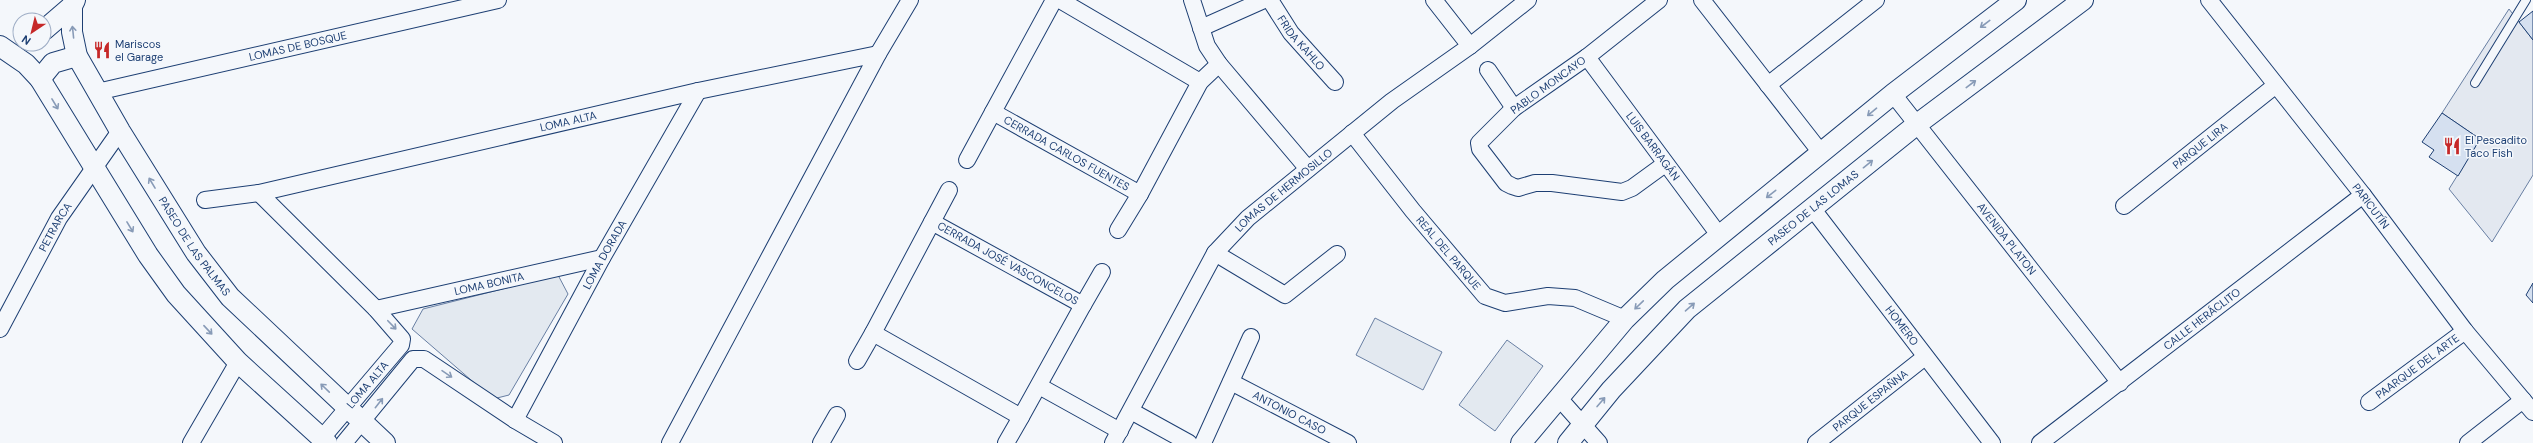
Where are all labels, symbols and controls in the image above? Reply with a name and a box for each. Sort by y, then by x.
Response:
north arrow [12,12,52,52]
street label: FRIDA KAHLO [1275,13,1328,73]
one-way arrow [1980,19,1991,28]
one-way arrow [69,26,76,39]
street label: LOMAS DE BOSQUE [248,28,348,64]
text: N [19,32,34,48]
place label: Mariscos el Garage [115,37,163,64]
restaurant icon: Mariscos el Garage [92,40,112,60]
street label: PABLO MONCAYO [1508,53,1588,117]
one-way arrow [1965,80,1976,88]
one-way arrow [51,98,59,109]
one-way arrow [1866,107,1877,116]
street label: LOMA ALTA [539,108,598,134]
street label: LUIS BARRAGÁN [1623,109,1683,183]
street label: CERRADA CARLOS FUENTES [1001,112,1132,194]
street label: PARQUE LIRA [2170,119,2230,172]
place label: El Pescadito Taco Fish [2465,133,2527,160]
restaurant icon: El Pescadito Taco Fish [2442,136,2462,156]
street label: LOMAS DE HERMOSILLO [1232,145,1335,235]
one-way arrow [1862,159,1873,168]
street label: PASEO DE LAS LOMAS [1765,167,1861,248]
one-way arrow [147,177,155,189]
street label: PARICUTÍN [2349,180,2393,231]
one-way arrow [1765,190,1776,198]
street label: PASEO DE LAS PALMAS [156,194,234,299]
street label: PETRARCA [36,200,75,254]
street label: AVENIDA PLATON [1974,200,2039,278]
street label: REAL DEL PARQUE [1413,213,1484,293]
street label: LOMA DORADA [579,217,629,292]
street label: CERRADA JOSÉ VASCONCELOS [935,218,1081,308]
one-way arrow [127,221,135,233]
street label: LOMA BONITA [453,269,525,298]
street label: CALLE HERÁCLITO [2160,285,2243,353]
one-way arrow [1635,300,1645,309]
one-way arrow [1685,303,1695,312]
street label: HOMERO [1882,303,1922,348]
one-way arrow [387,320,396,330]
one-way arrow [203,325,212,335]
street label: PAARQUE DEL ARTE [2373,331,2462,402]
street label: LOMA ALTA [343,358,391,411]
street label: PARQUE ESPAÑNA [1830,366,1911,434]
one-way arrow [441,370,452,378]
one-way arrow [320,383,330,393]
street label: ANTONIO CASO [1250,388,1329,437]
one-way arrow [1597,396,1606,407]
one-way arrow [374,397,383,408]

